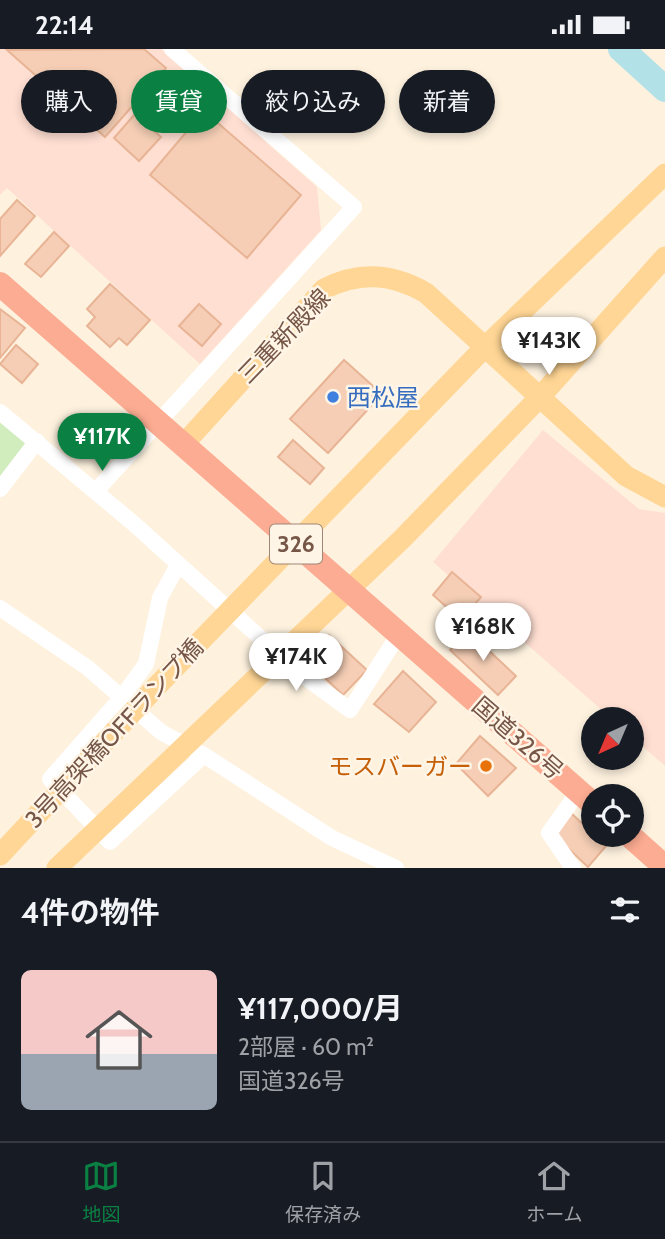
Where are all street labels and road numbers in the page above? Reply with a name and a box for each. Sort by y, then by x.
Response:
street label: 三重新殿線 [232,283,336,389]
road number: 326 [270,524,322,563]
street label: 3号高架橋OFFランプ橋 [19,632,209,834]
street label: 国道326号 [467,691,569,785]

